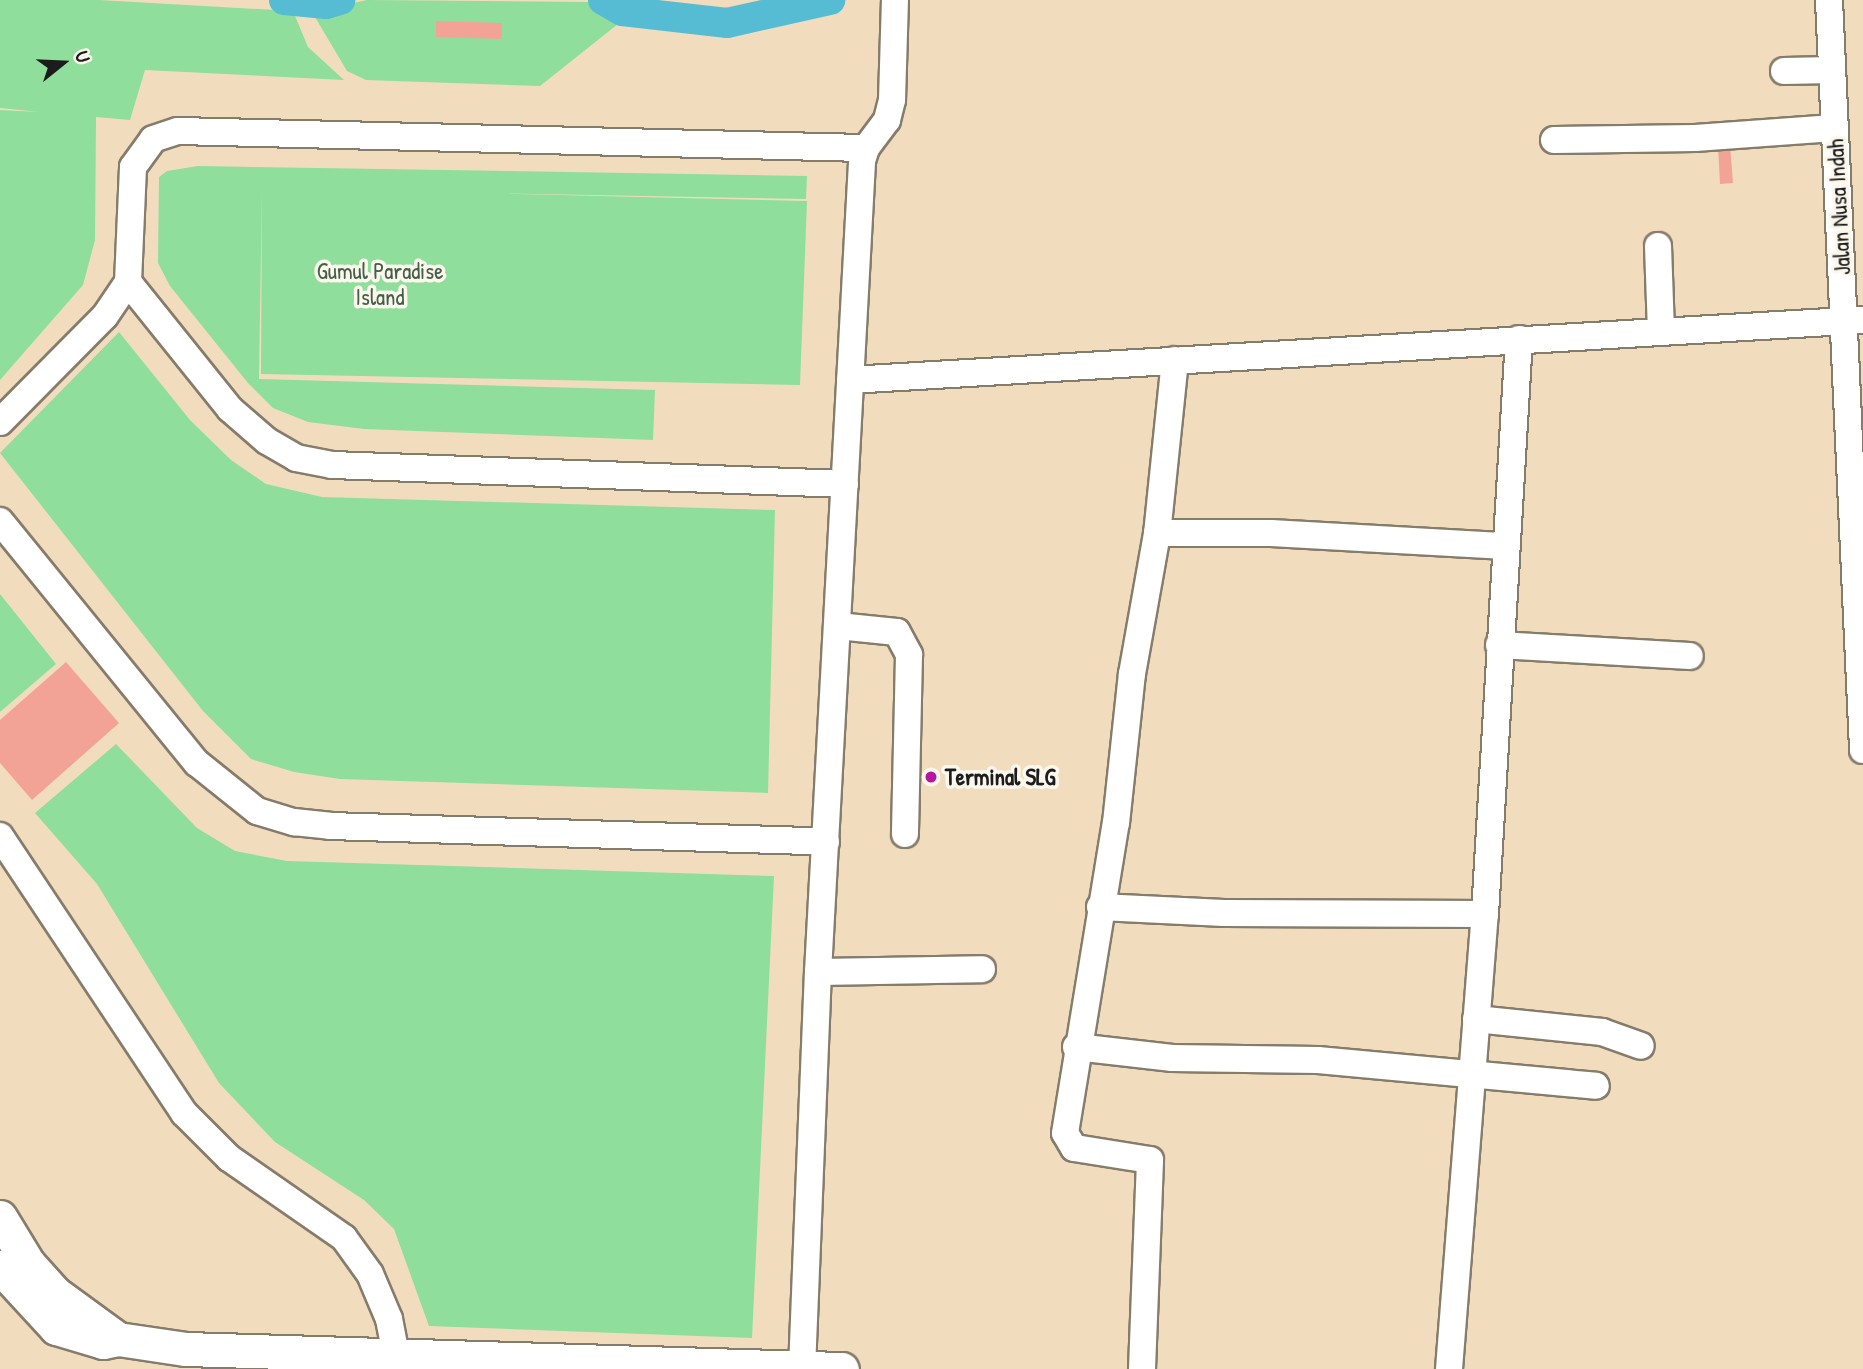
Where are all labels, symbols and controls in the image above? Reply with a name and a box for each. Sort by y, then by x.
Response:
north arrow [28,28,98,98]
text: U [69,48,97,65]
street label: Jalan Nusa Indah [1822,138,1856,276]
park label: Gumul Paradise Island [317,257,443,311]
place label: Terminal SLG [945,763,1056,791]
marker: Terminal SLG [923,769,939,785]

